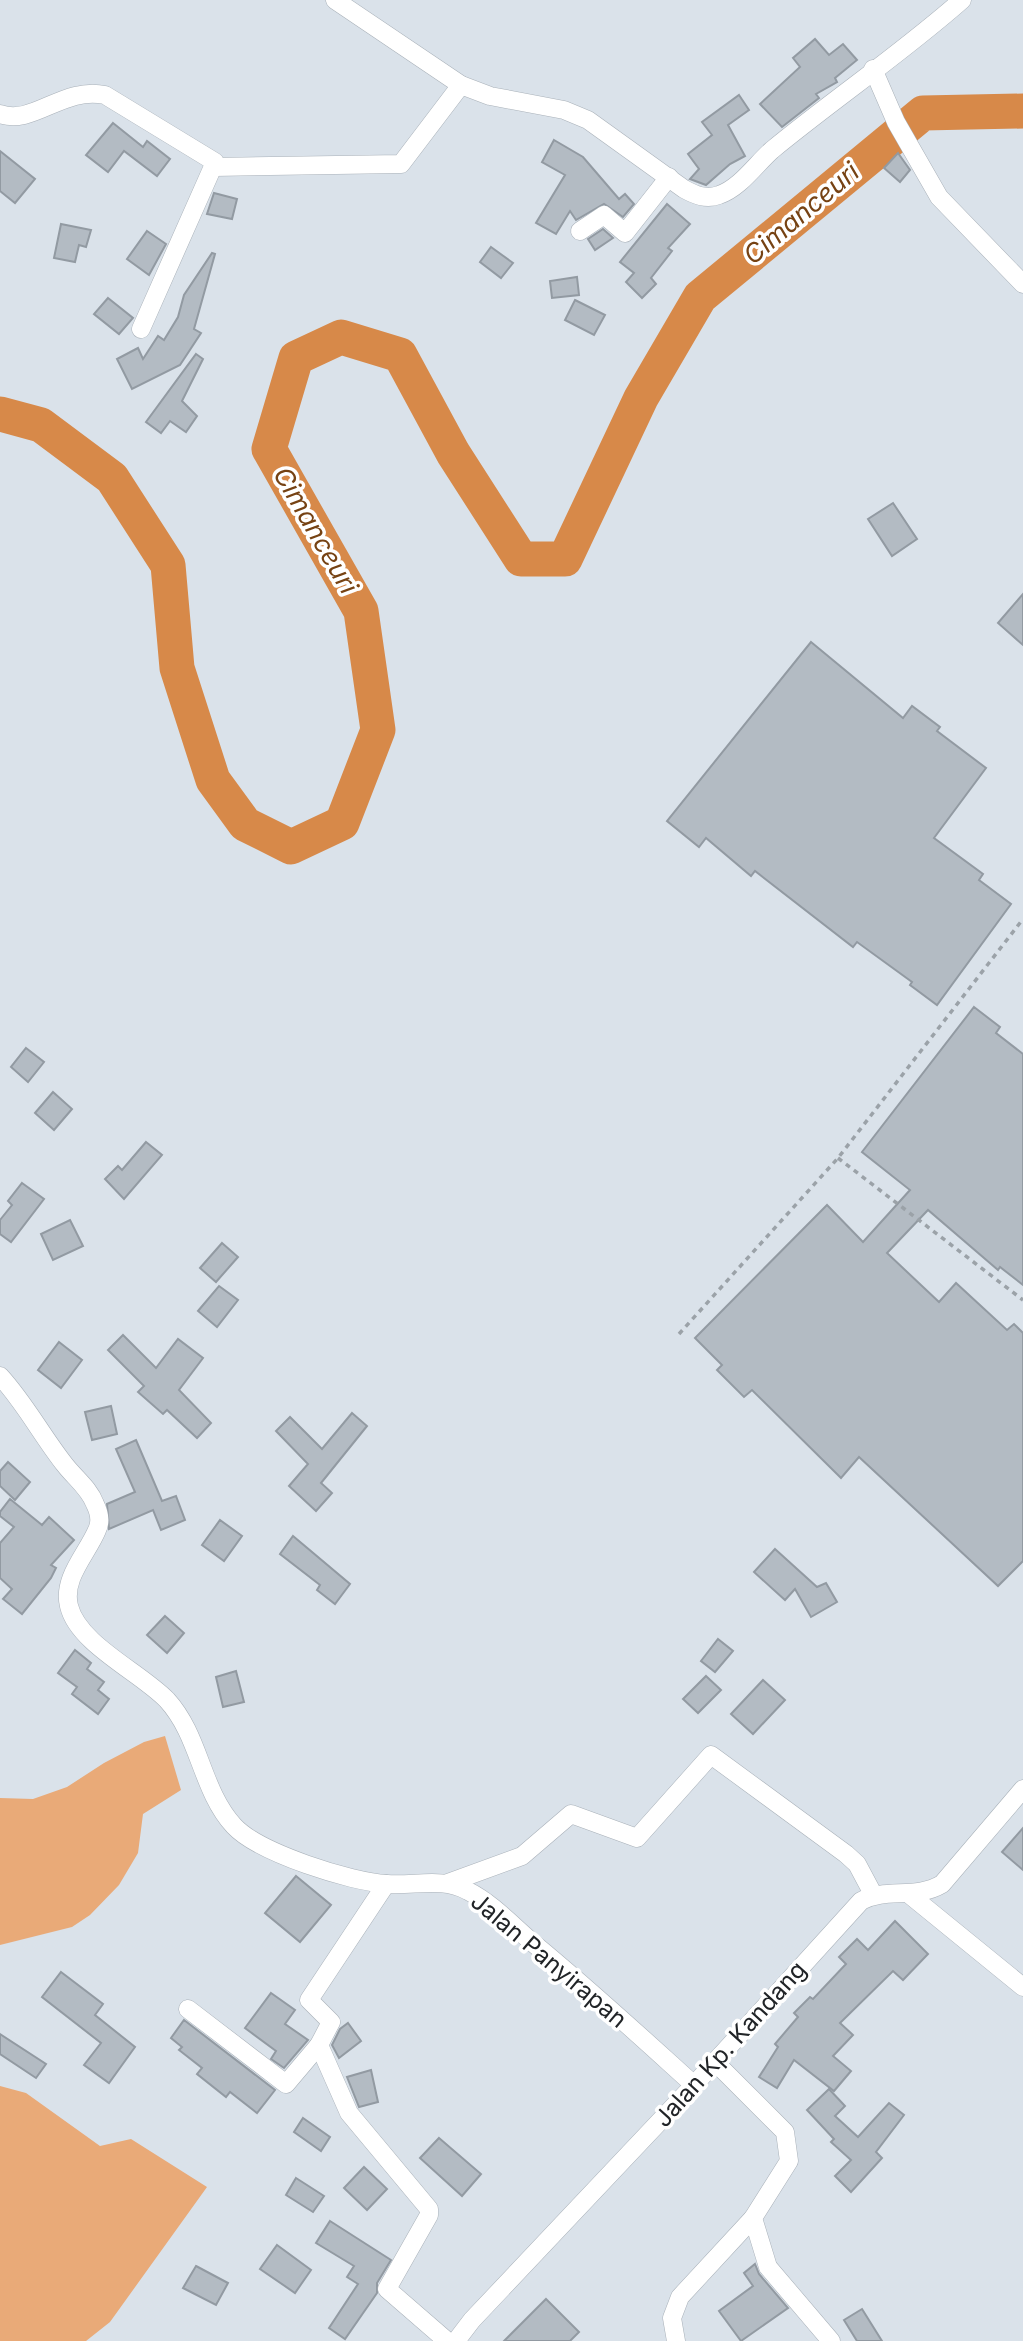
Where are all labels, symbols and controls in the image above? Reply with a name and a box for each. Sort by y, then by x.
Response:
water label: Cimanceuri [737,155,866,270]
water label: Cimanceuri [267,461,365,599]
street label: Jalan Panyirapan [465,1886,633,2034]
street label: Jalan Kp. Kandang [648,1955,812,2133]

